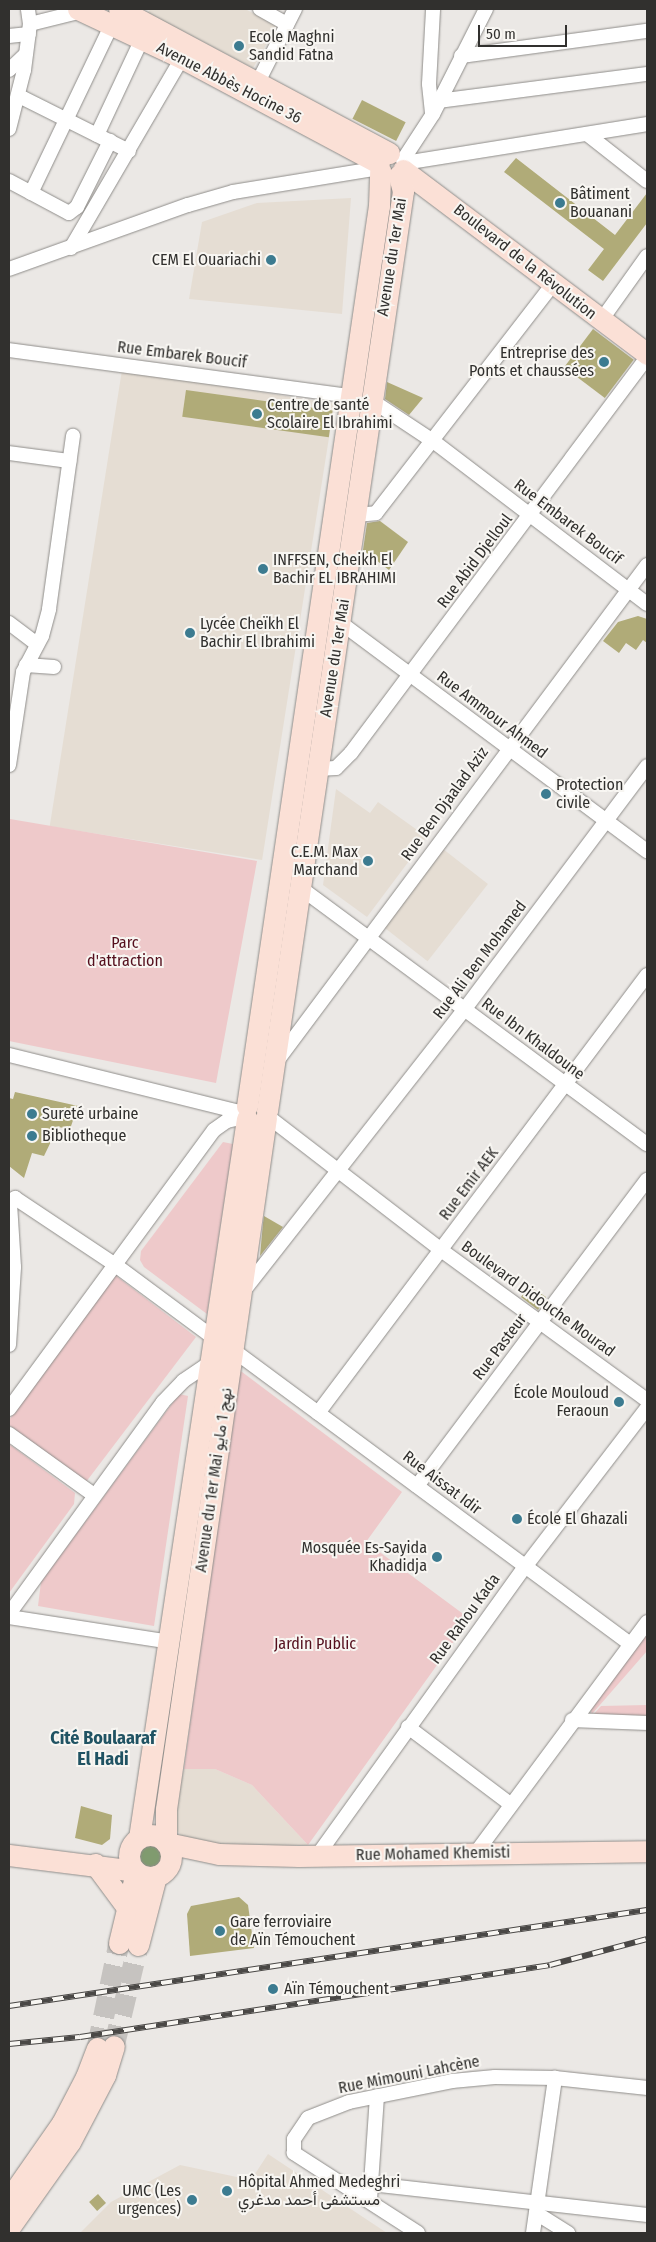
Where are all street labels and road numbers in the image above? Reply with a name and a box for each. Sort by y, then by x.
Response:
street label: Avenue Abbès Hocine 36 [153,38,305,128]
street label: Avenue du 1er Mai [373,197,411,317]
street label: Boulevard de la Révolution [450,200,600,324]
street label: Rue Embarek Boucif [116,338,248,372]
street label: Rue Embarek Boucif [510,475,626,569]
street label: Rue Abid Djelloul [433,510,517,612]
street label: Avenue du 1er Mai [316,598,354,718]
street label: Rue Ammour Ahmed [433,667,551,763]
street label: Rue Ben Djaalad Aziz [397,743,493,865]
street label: Rue Ali Ben Mohamed [429,897,531,1023]
street label: Rue Ibn Khaldoune [478,994,588,1084]
street label: Rue Emir AEK [435,1144,503,1224]
street label: Boulevard Didouche Mourad [458,1237,618,1361]
street label: Rue Pasteur [469,1310,531,1384]
street label: Avenue du 1er Mai نهج 1 مايو [192,1387,236,1573]
street label: Rue Aissat Idir [399,1447,485,1519]
street label: Rue Rahou Kada [426,1570,504,1668]
street label: Rue Mohamed Khemisti [356,1843,510,1865]
street label: Rue Mimouni Lahcène [337,2052,481,2098]

